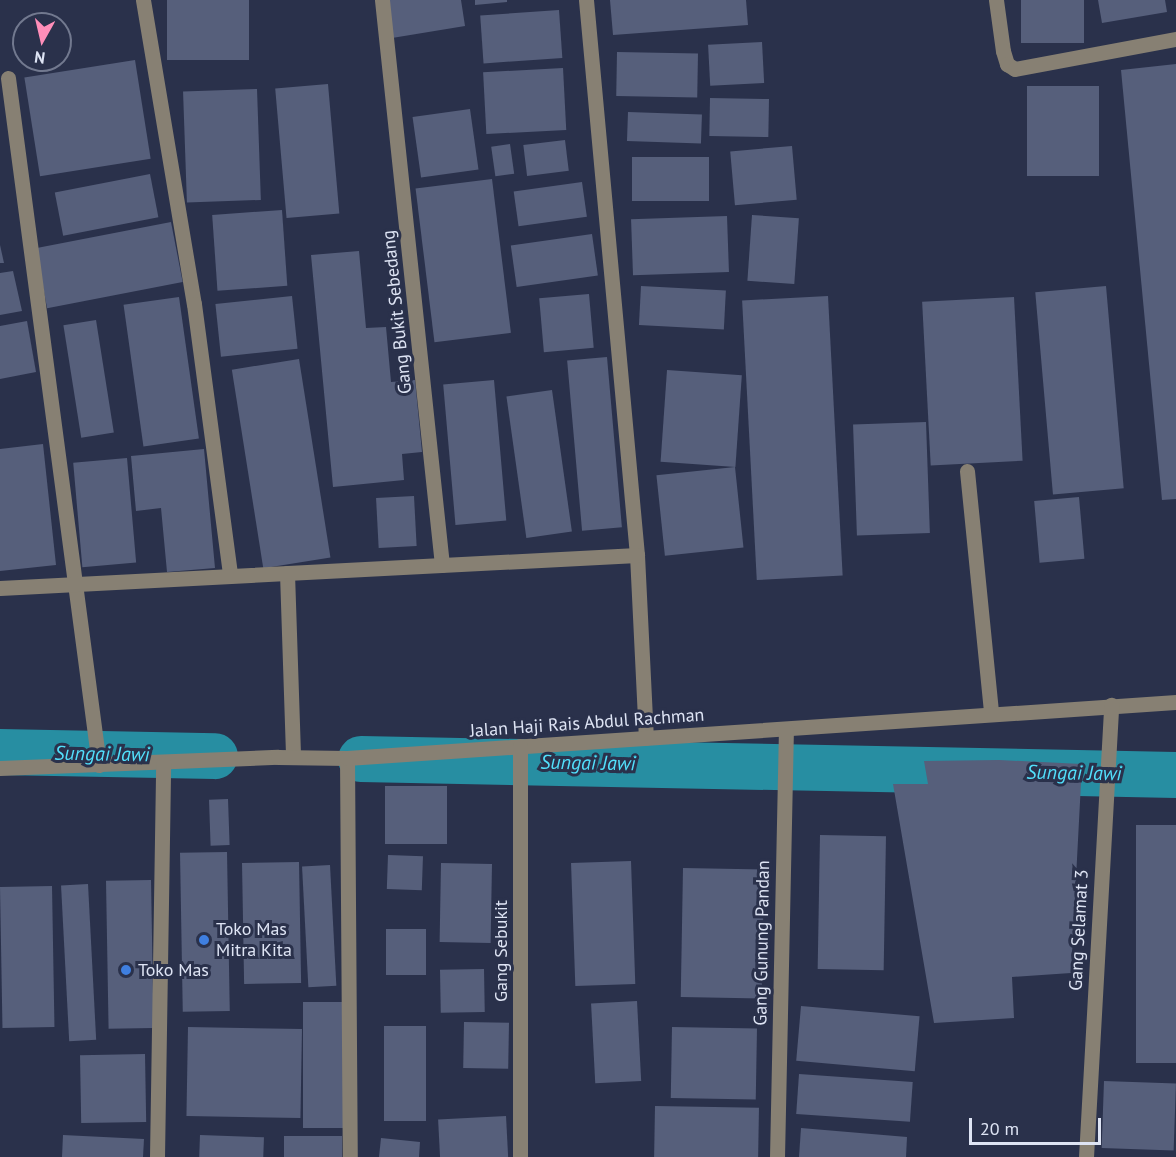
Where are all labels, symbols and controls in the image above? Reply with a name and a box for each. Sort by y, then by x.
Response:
north arrow [12,12,72,72]
text: N [33,47,46,68]
street label: Gang Bukit Sebedang [378,229,416,395]
street label: Jalan Haji Rais Abdul Rachman [469,704,705,742]
water label: Sungai Jawi [54,741,150,767]
water label: Sungai Jawi [540,750,636,776]
water label: Sungai Jawi [1026,760,1122,786]
street label: Gang Gunung Pandan [750,860,774,1026]
street label: Gang Selamat 3 [1065,869,1093,991]
street label: Gang Sebukit [490,900,512,1002]
place label: Toko Mas Mitra Kita [216,919,292,962]
marker: Toko Mas Mitra Kita [197,933,211,947]
place label: Toko Mas [138,959,209,981]
marker: Toko Mas [119,963,133,977]
scale bar [972,1106,1104,1144]
text: 20 m [980,1117,1019,1140]

